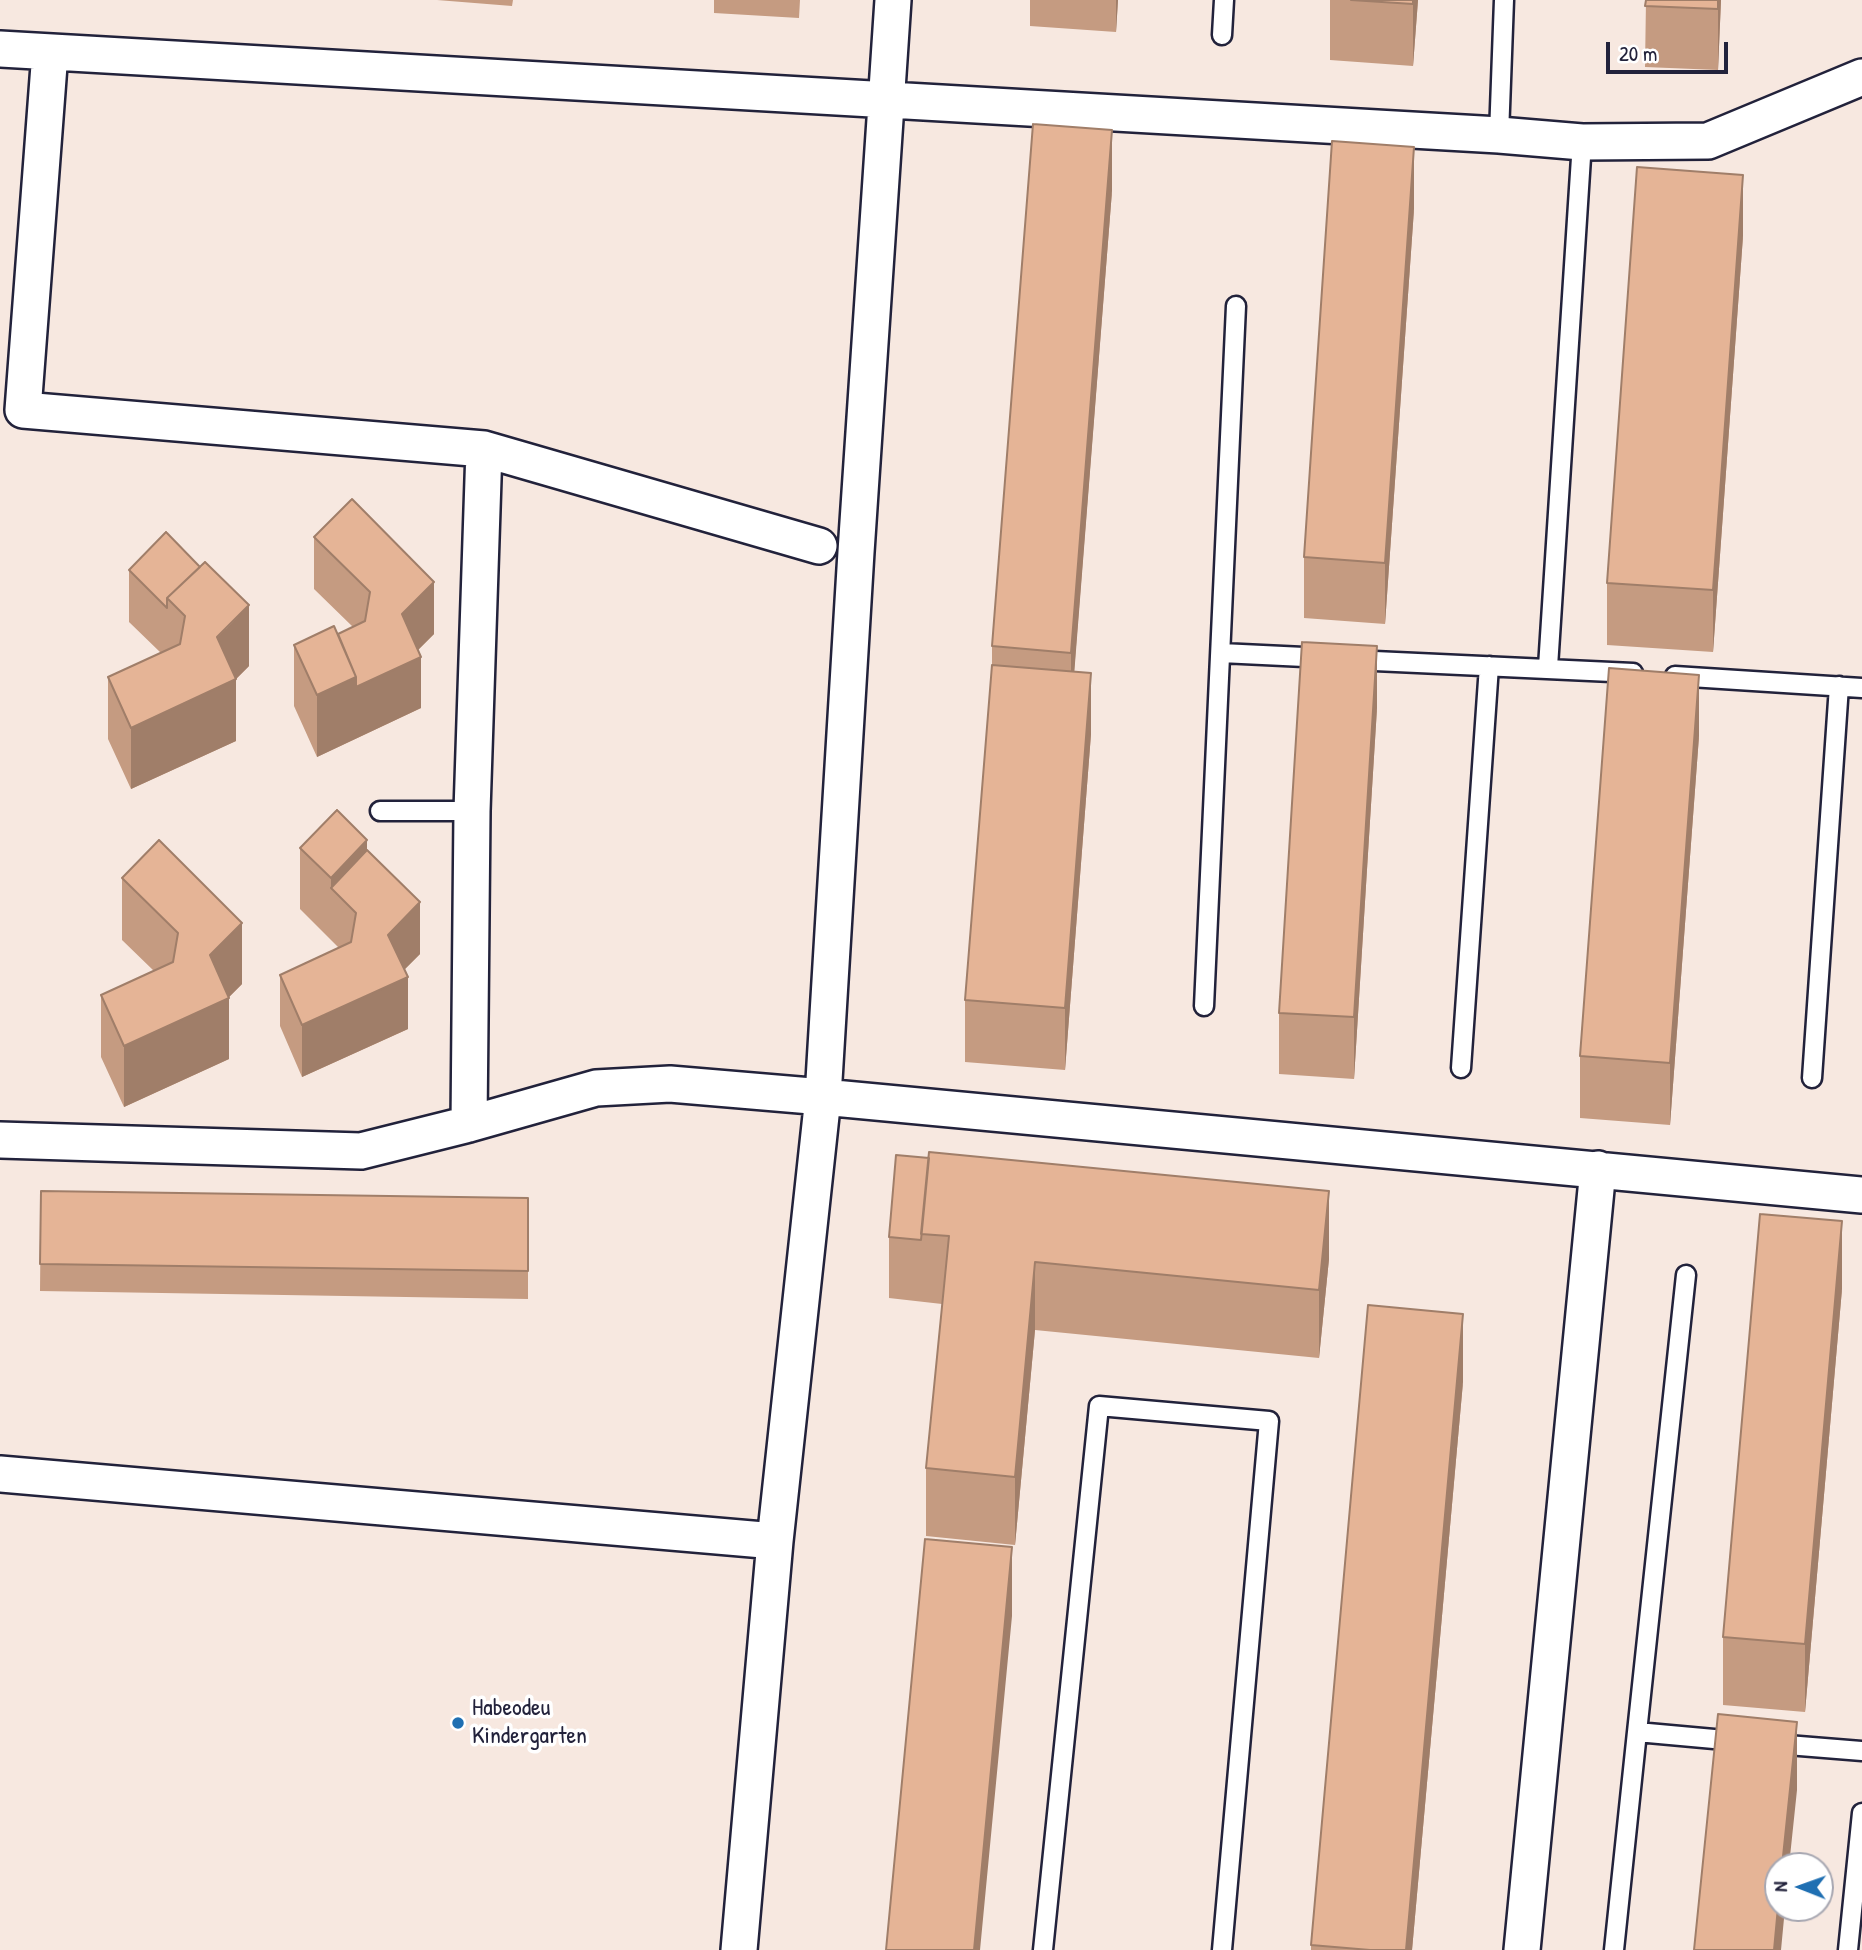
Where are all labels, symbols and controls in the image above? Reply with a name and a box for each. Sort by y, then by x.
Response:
scale bar [1610,28,1732,72]
text: 20 m [1619,39,1657,68]
place label: Habeodeu Kindergarten [472,1695,587,1751]
marker: Habeodeu Kindergarten [450,1715,466,1731]
north arrow [1764,1852,1834,1922]
text: N [1767,1881,1793,1892]

